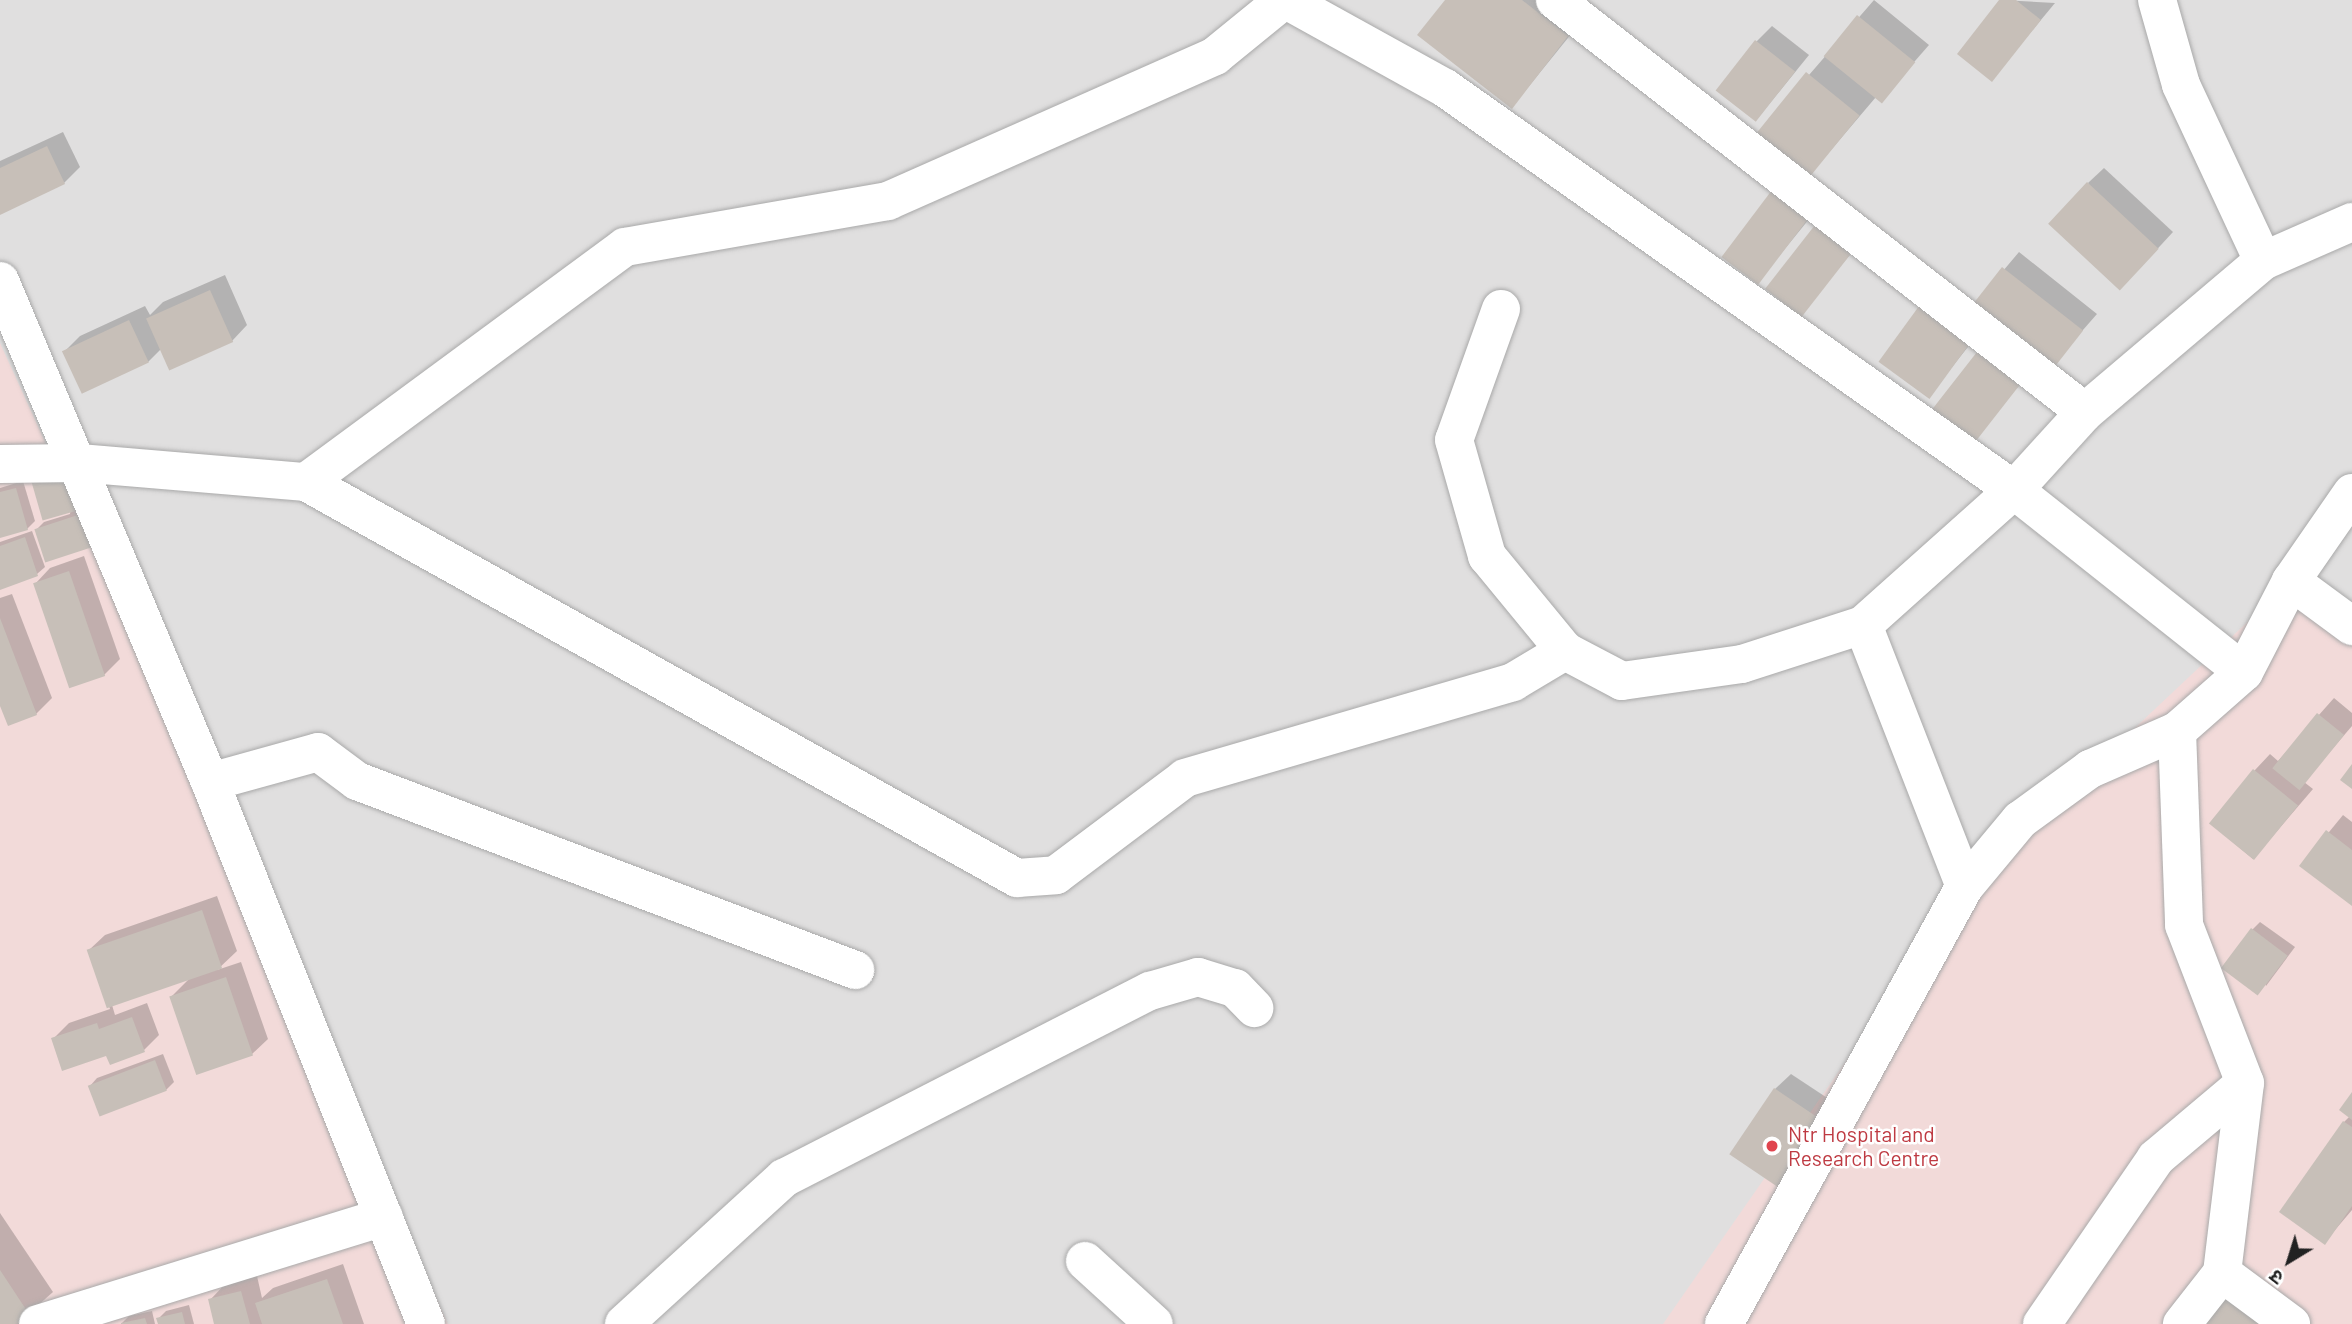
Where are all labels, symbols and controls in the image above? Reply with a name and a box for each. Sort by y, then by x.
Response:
place label: Ntr Hospital and Research Centre [1788,1121,1939,1171]
marker: Ntr Hospital and Research Centre [1762,1136,1782,1156]
north arrow [2254,1226,2324,1296]
text: उ [2264,1265,2287,1290]

